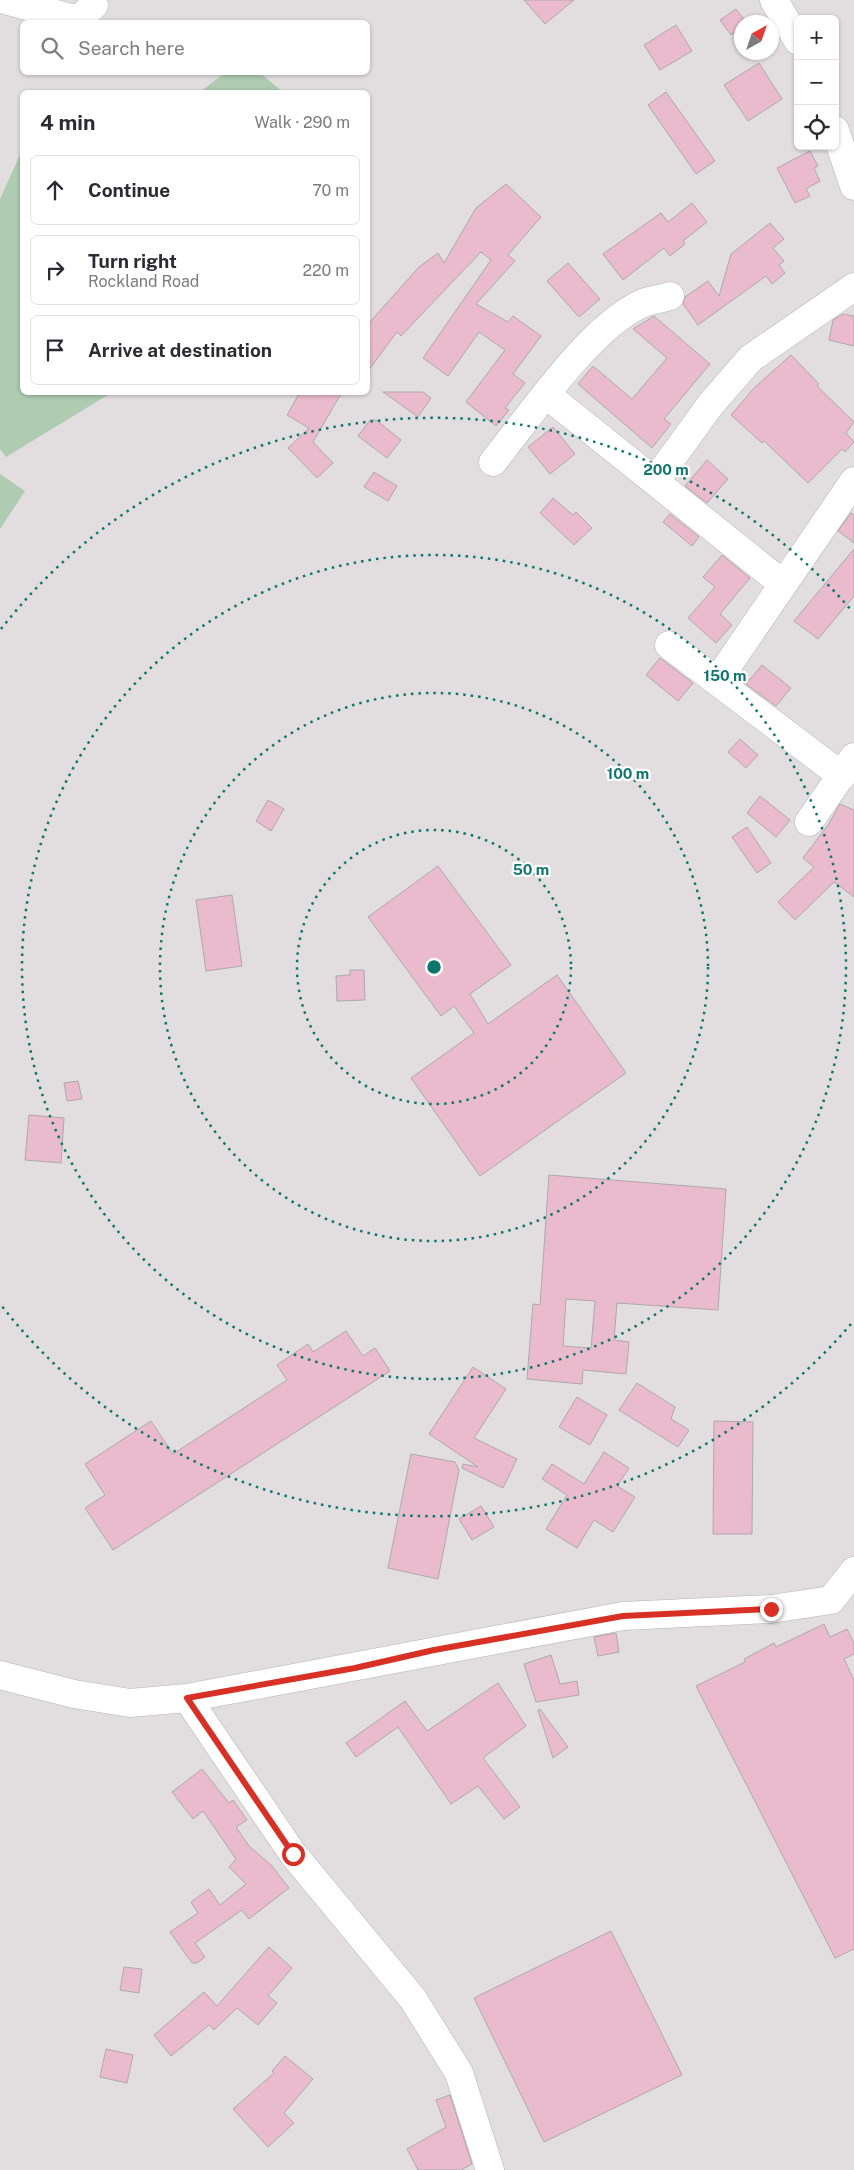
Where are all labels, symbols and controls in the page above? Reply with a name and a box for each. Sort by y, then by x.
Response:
north arrow [734,15,779,60]
map controls [794,15,839,150]
button: + [794,15,839,60]
search box [20,20,370,75]
icon: search [38,34,66,62]
text: Search here [78,37,185,59]
button: − [794,60,839,105]
button: locate [794,105,839,150]
text: 4 min [40,110,95,135]
text: Walk · 290 m [255,113,350,132]
icon: ahead [41,176,69,204]
text: Continue [88,179,170,201]
text: 70 m [312,181,349,200]
text: Turn right [88,250,177,272]
icon: right [41,256,69,284]
text: 220 m [302,261,349,280]
text: Rockland Road [88,272,199,291]
icon: arrive [41,336,69,364]
text: Arrive at destination [88,339,272,361]
text: 200 m [643,461,689,478]
text: 150 m [703,667,747,684]
text: 100 m [607,765,649,782]
text: 50 m [513,861,549,878]
centre of rings [425,958,443,976]
route end [760,1598,783,1621]
route start [282,1843,305,1866]

